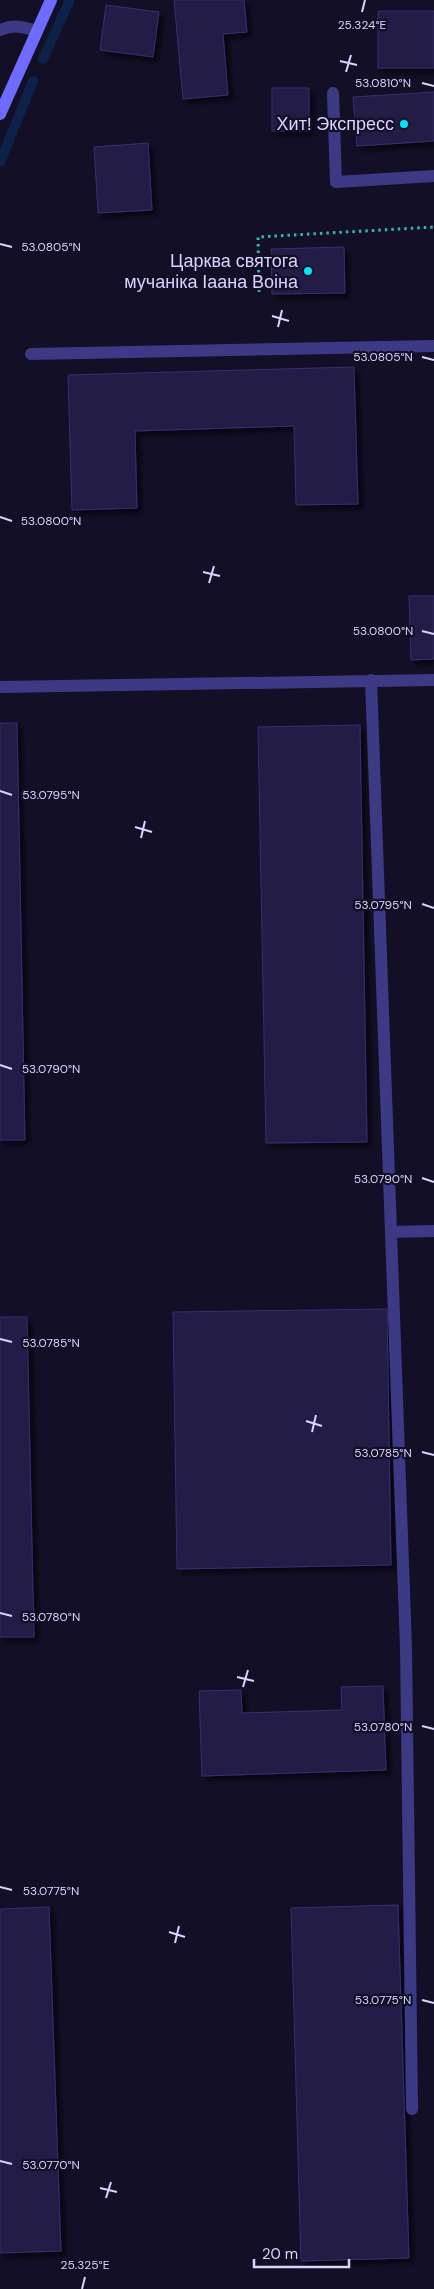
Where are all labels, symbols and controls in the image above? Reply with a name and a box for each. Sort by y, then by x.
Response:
text: 25.324°E [338,17,387,33]
text: 53.0810°N [355,75,411,91]
place label: Хит! Экспресс [277,112,394,136]
marker: Хит! Экспресс [398,118,410,130]
text: 53.0805°N [21,239,81,255]
place label: Царква святога мучаніка Іаана Воіна [124,249,299,294]
marker: Царква святога мучаніка Іаана Воіна [302,265,314,277]
text: 53.0805°N [353,349,413,365]
text: 53.0800°N [21,513,81,529]
text: 53.0800°N [353,623,413,639]
text: 53.0795°N [22,787,80,803]
text: 53.0795°N [354,897,412,913]
text: 53.0790°N [22,1061,80,1077]
text: 53.0790°N [354,1171,412,1187]
text: 53.0785°N [22,1335,80,1351]
text: 53.0785°N [354,1445,412,1461]
text: 53.0780°N [22,1609,80,1625]
text: 53.0780°N [354,1719,412,1735]
text: 53.0775°N [23,1883,79,1899]
text: 53.0775°N [355,1992,411,2008]
text: 53.0770°N [22,2157,80,2173]
scale bar [254,2236,349,2268]
text: 20 m [262,2244,298,2264]
text: 25.325°E [61,2257,110,2273]

